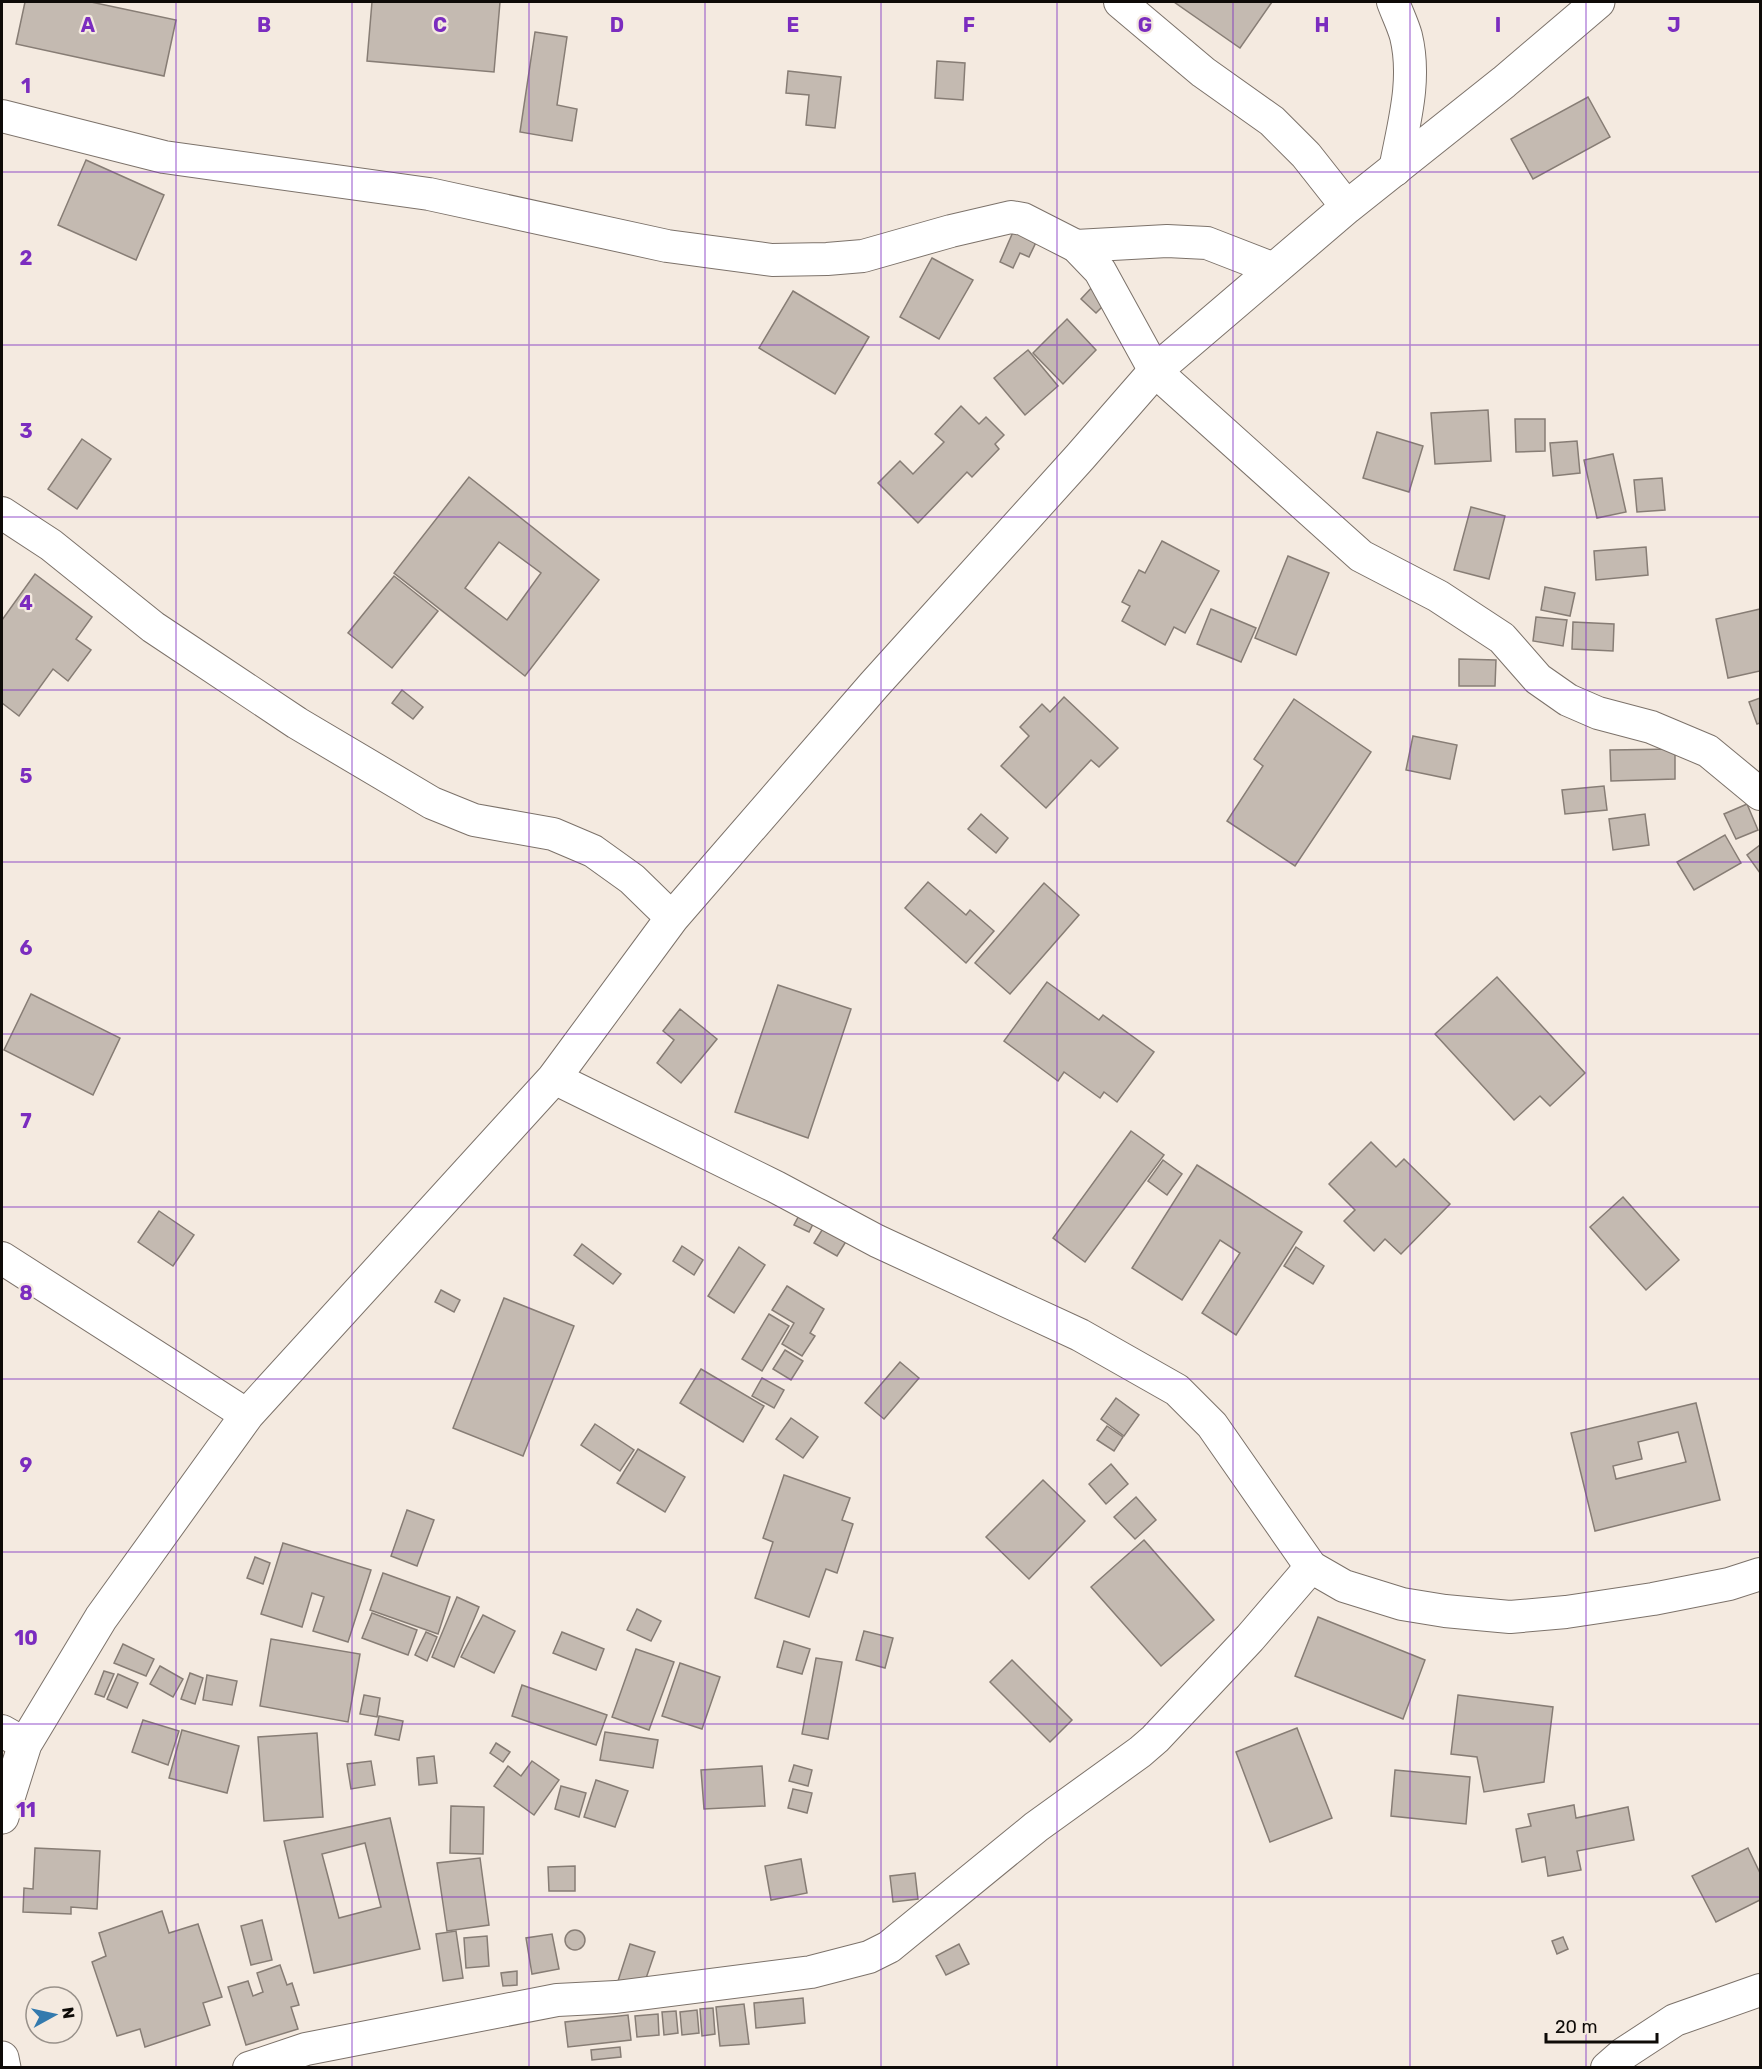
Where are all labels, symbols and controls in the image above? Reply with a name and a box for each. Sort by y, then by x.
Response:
text: A [81,13,96,37]
text: B [257,13,271,37]
text: C [433,13,447,37]
text: D [610,13,624,37]
text: E [787,13,799,37]
text: F [963,13,975,37]
text: G [1138,13,1152,37]
text: H [1315,13,1329,37]
text: I [1495,13,1501,37]
text: J [1667,13,1681,37]
text: 1 [21,74,31,98]
text: 2 [20,246,33,270]
text: 3 [19,419,33,443]
text: 4 [19,591,33,615]
text: 5 [20,764,33,788]
text: 6 [19,936,33,960]
text: 7 [20,1109,32,1133]
text: 8 [19,1281,33,1305]
text: 9 [20,1453,33,1477]
text: 10 [14,1626,38,1650]
text: 11 [16,1798,36,1822]
north arrow [24,1985,84,2045]
text: N [58,2006,79,2020]
scale bar [1546,2006,1657,2044]
text: 20 m [1555,2016,1597,2038]

